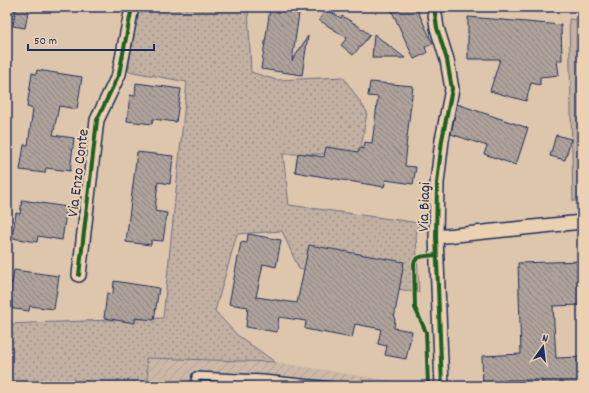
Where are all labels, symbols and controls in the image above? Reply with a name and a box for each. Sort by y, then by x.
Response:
scale bar [28,26,154,52]
text: 50 m [34,33,57,50]
street label: Via Enzo Conte [62,128,96,218]
street label: Via Biagi [413,182,437,232]
north arrow [523,327,563,367]
text: N [540,331,550,348]

